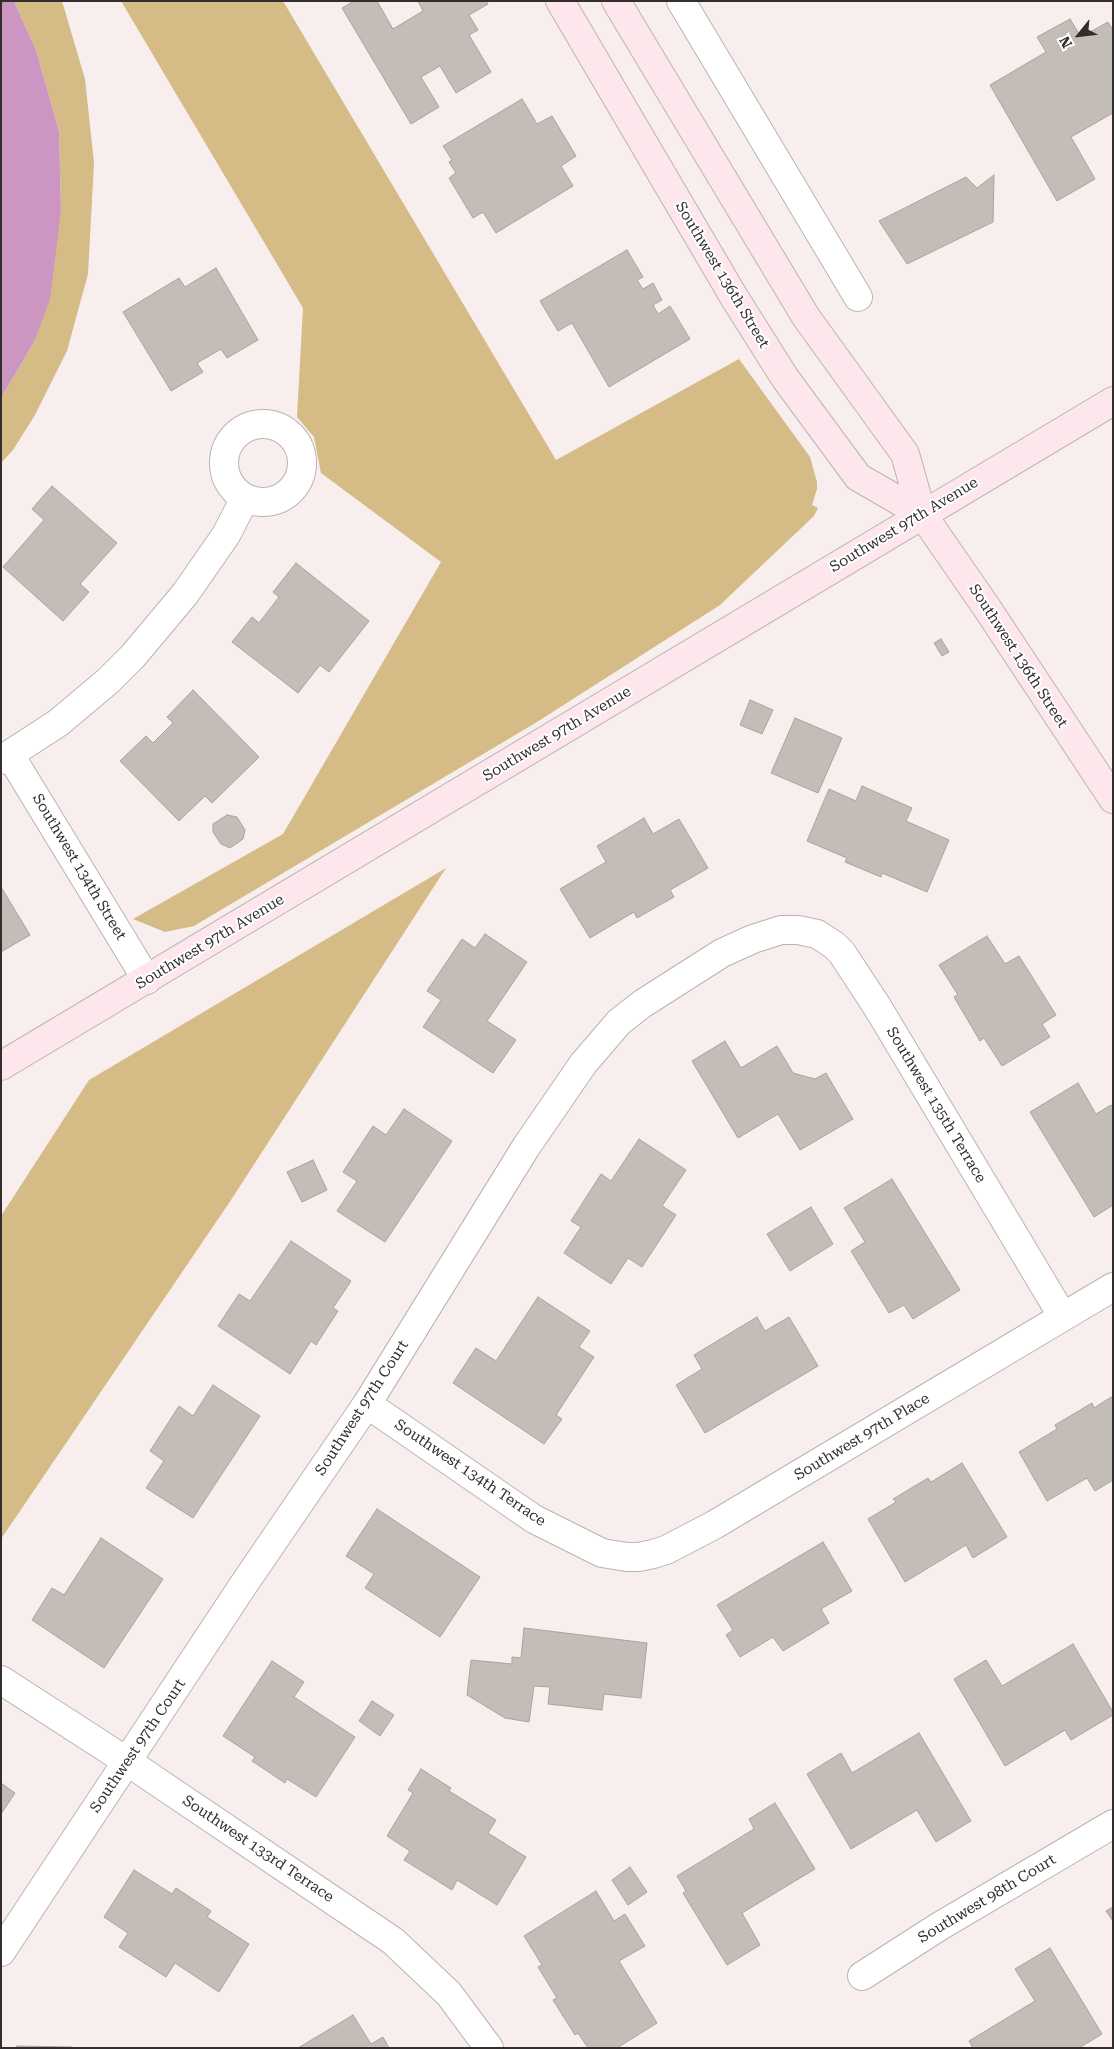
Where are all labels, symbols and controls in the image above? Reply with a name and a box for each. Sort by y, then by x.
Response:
north arrow [1054,10,1104,60]
text: N [1056,34,1075,51]
street label: Southwest 136th Street [671,199,773,351]
street label: Southwest 97th Avenue [827,474,981,576]
street label: Southwest 136th Street [965,581,1071,731]
street label: Southwest 97th Avenue [480,683,634,785]
street label: Southwest 134th Street [28,791,130,943]
street label: Southwest 97th Avenue [133,891,287,993]
street label: Southwest 135th Terrace [882,1024,990,1186]
street label: Southwest 97th Court [312,1337,412,1479]
street label: Southwest 97th Place [791,1389,933,1485]
street label: Southwest 134th Terrace [391,1416,549,1530]
street label: Southwest 97th Court [87,1676,189,1816]
street label: Southwest 133rd Terrace [179,1792,337,1906]
street label: Southwest 98th Court [915,1851,1059,1947]

